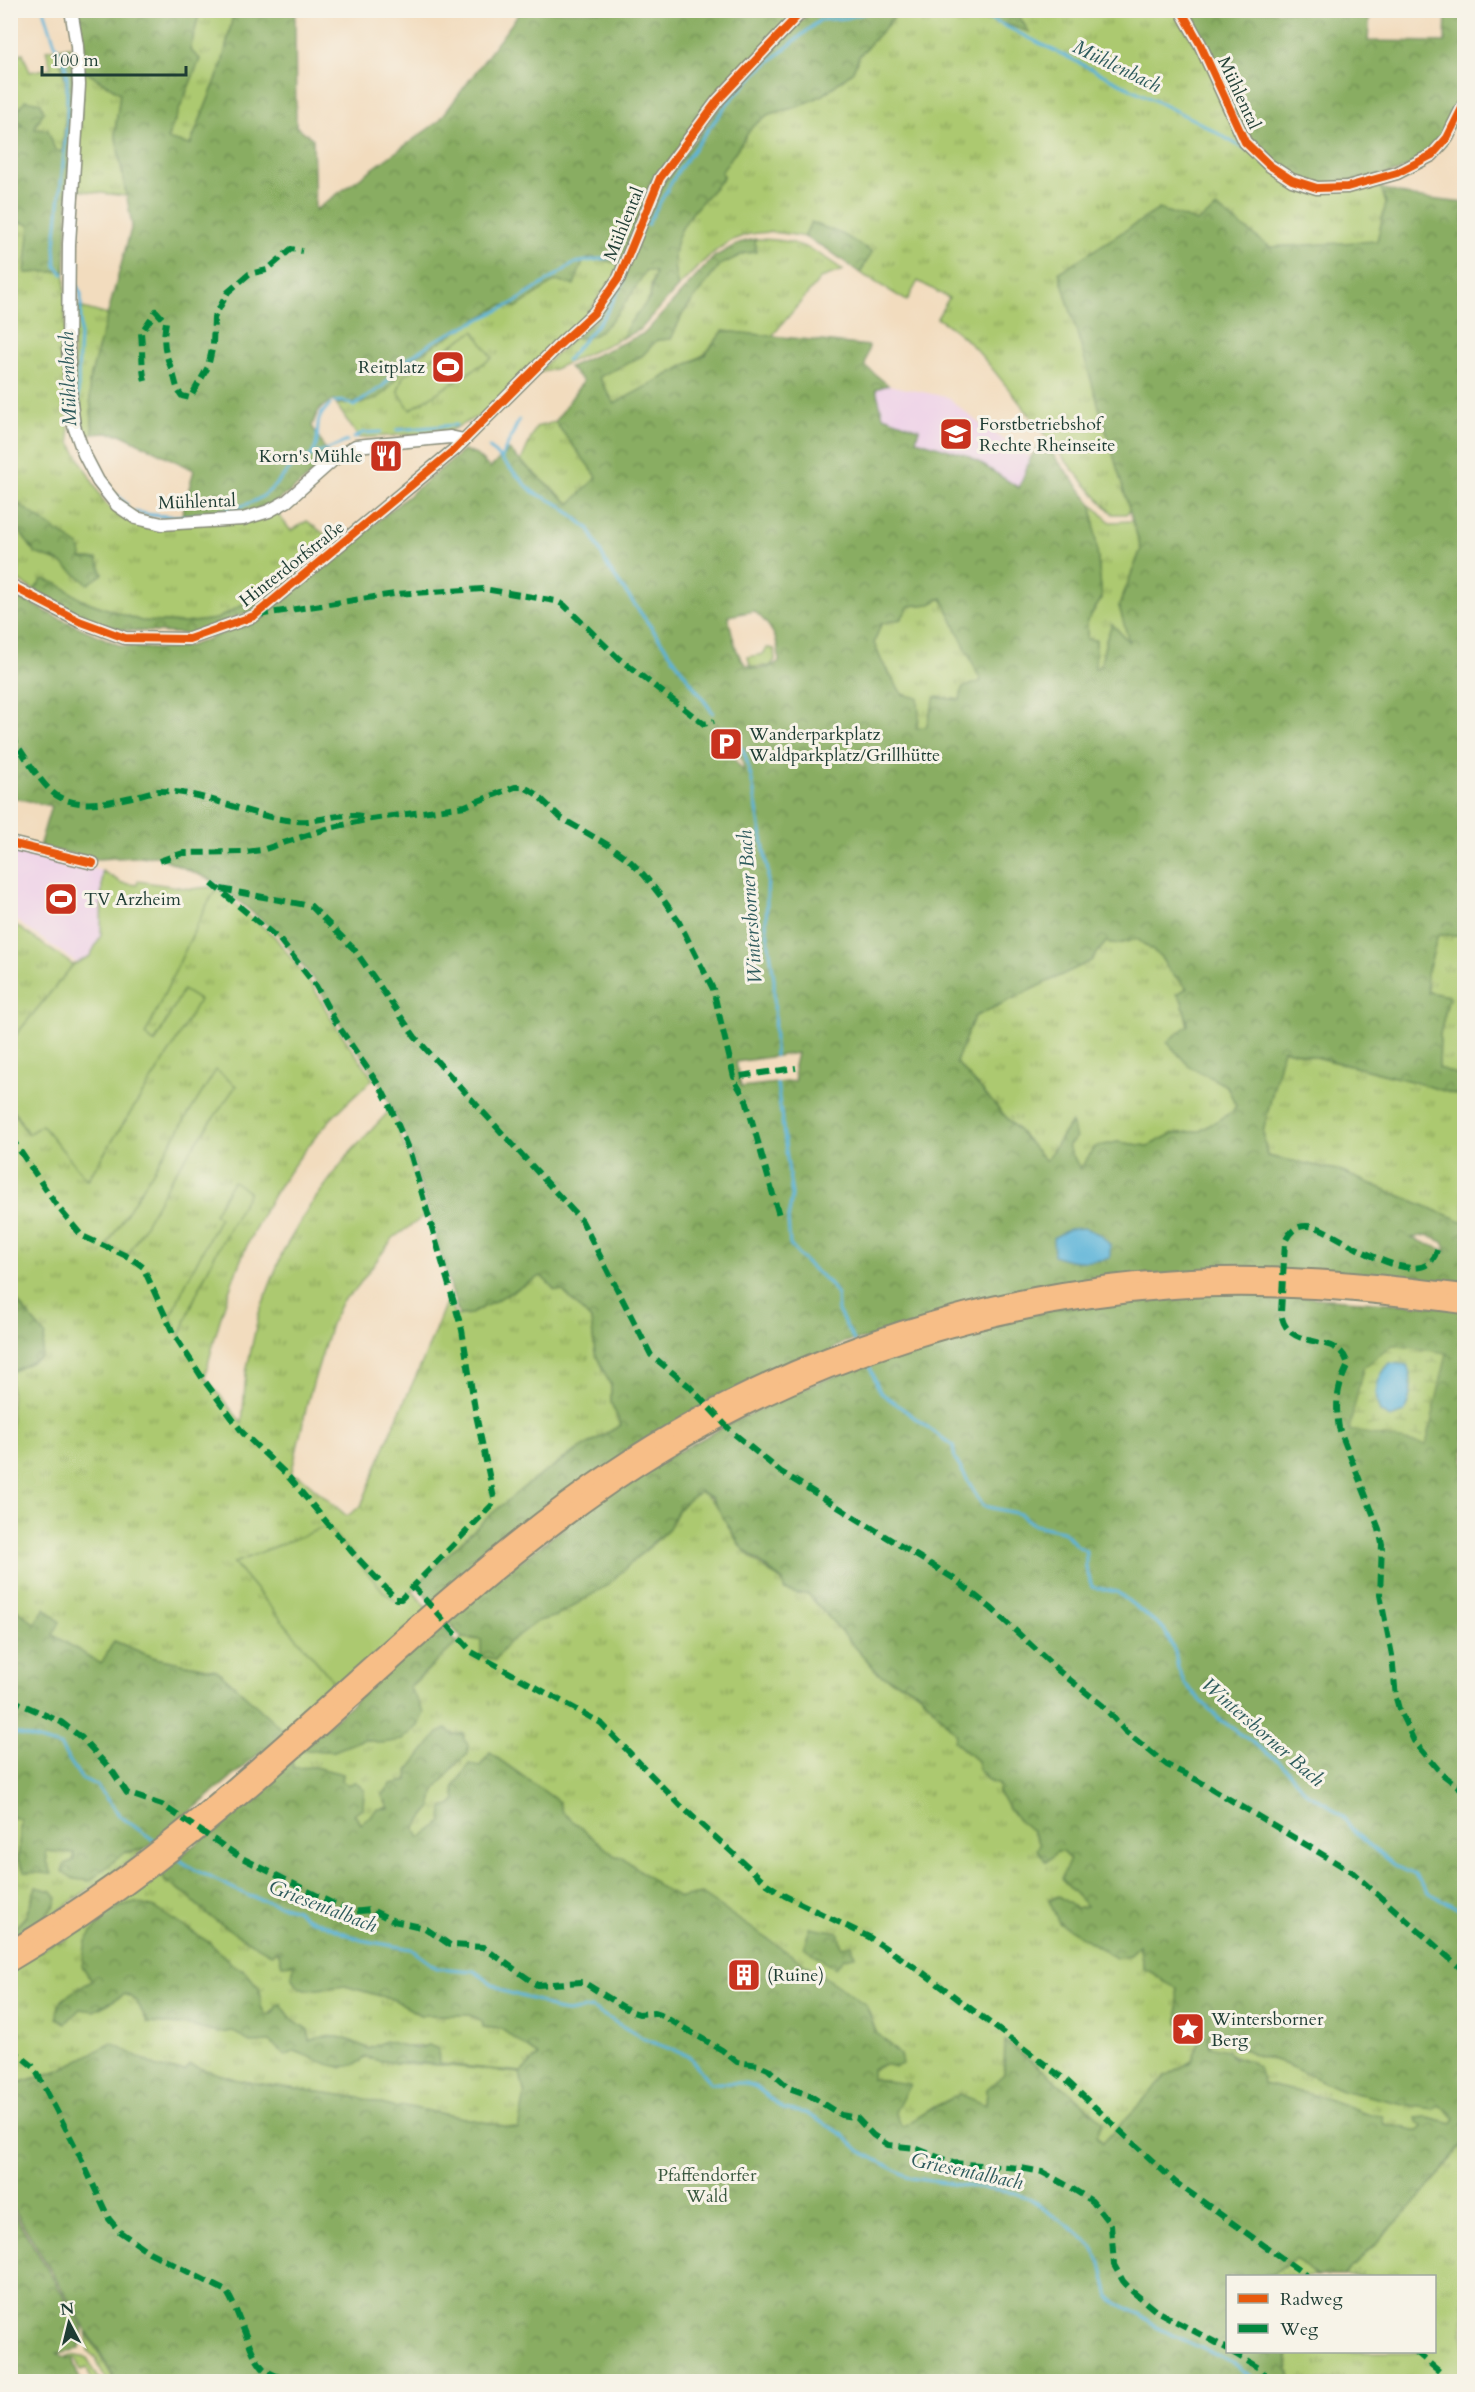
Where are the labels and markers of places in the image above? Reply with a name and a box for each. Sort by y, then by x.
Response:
sports icon: Reitplatz [430,349,466,385]
place label: Reitplatz [358,355,425,380]
place label: Forstbetriebshof Rechte Rheinseite [979,412,1115,458]
school or university icon: Forstbetriebshof Rechte Rheinseite [938,416,974,452]
restaurant icon: Korn's Mühle [368,438,404,474]
place label: Korn's Mühle [259,444,363,469]
place label: Wanderparkplatz Waldparkplatz/Grillhütte [748,722,940,768]
parking icon: Wanderparkplatz Waldparkplatz/Grillhütte [708,726,744,762]
sports icon: TV Arzheim [43,881,79,917]
place label: TV Arzheim [84,887,182,912]
building icon: (Ruine) [726,1957,762,1993]
place label: (Ruine) [767,1963,824,1988]
place label: Wintersborner Berg [1210,2007,1324,2053]
place icon: Wintersborner Berg [1170,2011,1206,2047]

